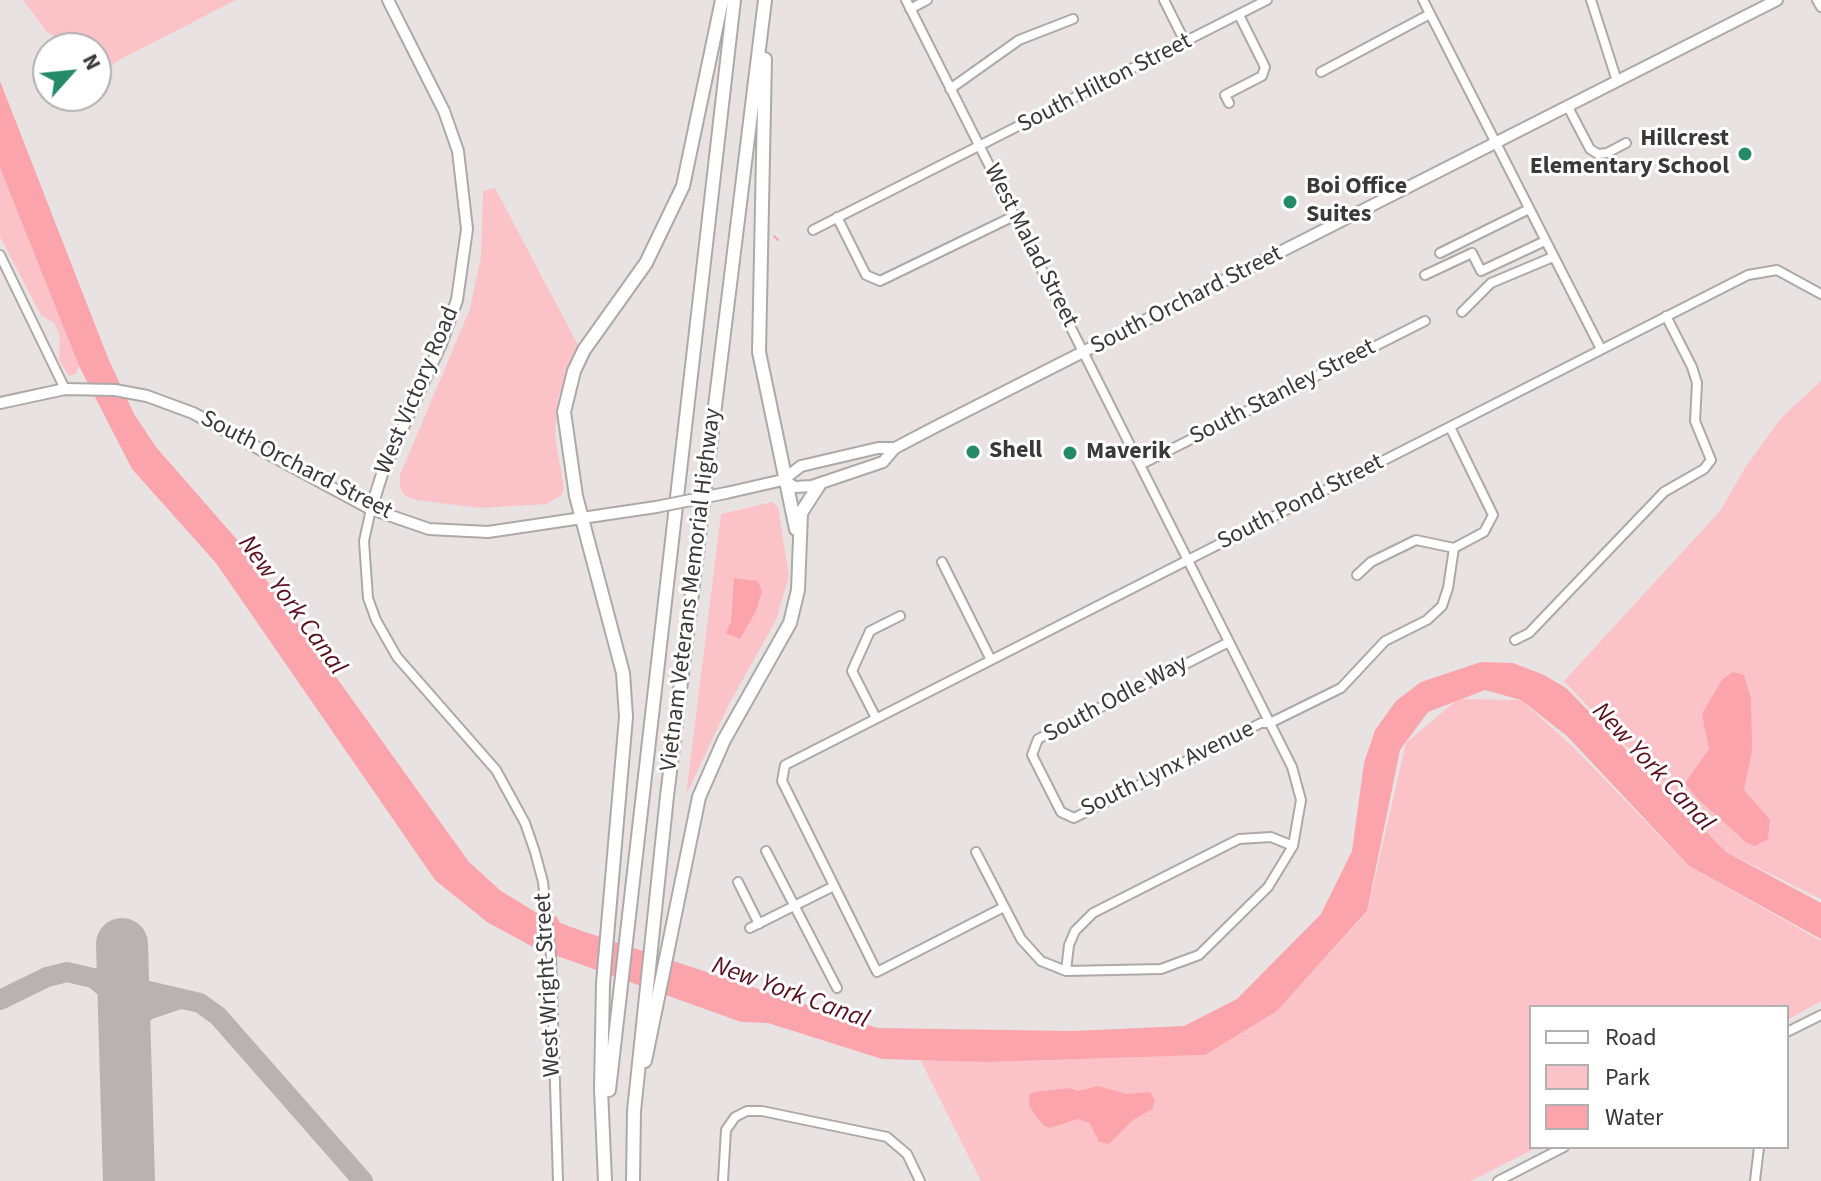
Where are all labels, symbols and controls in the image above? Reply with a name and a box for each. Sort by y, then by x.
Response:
street label: South Hilton Street [1013,28,1197,140]
north arrow [32,32,112,112]
text: N [74,48,109,76]
place label: Hillcrest Elementary School [1530,126,1729,182]
marker: Hillcrest Elementary School [1736,145,1754,163]
street label: West Malad Street [976,160,1084,332]
place label: Boi Office Suites [1306,174,1407,230]
marker: Boi Office Suites [1281,193,1299,211]
street label: South Orchard Street [1086,240,1288,362]
street label: West Victory Road [370,303,466,479]
street label: South Stanley Street [1185,334,1381,452]
street label: South Orchard Street [195,405,397,527]
street label: Vietnam Veterans Memorial Highway [655,407,729,773]
place label: Shell [989,438,1042,466]
place label: Maverik [1086,439,1171,467]
marker: Shell [964,443,982,461]
marker: Maverik [1061,444,1079,462]
street label: South Pond Street [1213,449,1389,557]
water label: New York Canal [230,530,352,682]
street label: South Odle Way [1039,650,1193,750]
water label: New York Canal [1584,697,1720,839]
street label: South Lynx Avenue [1077,716,1259,824]
street label: West Wright Street [530,892,568,1078]
water label: New York Canal [707,951,873,1037]
legend [1529,1005,1789,1149]
text: Road [1605,1020,1657,1055]
text: Park [1605,1060,1650,1095]
text: Water [1605,1100,1663,1135]

